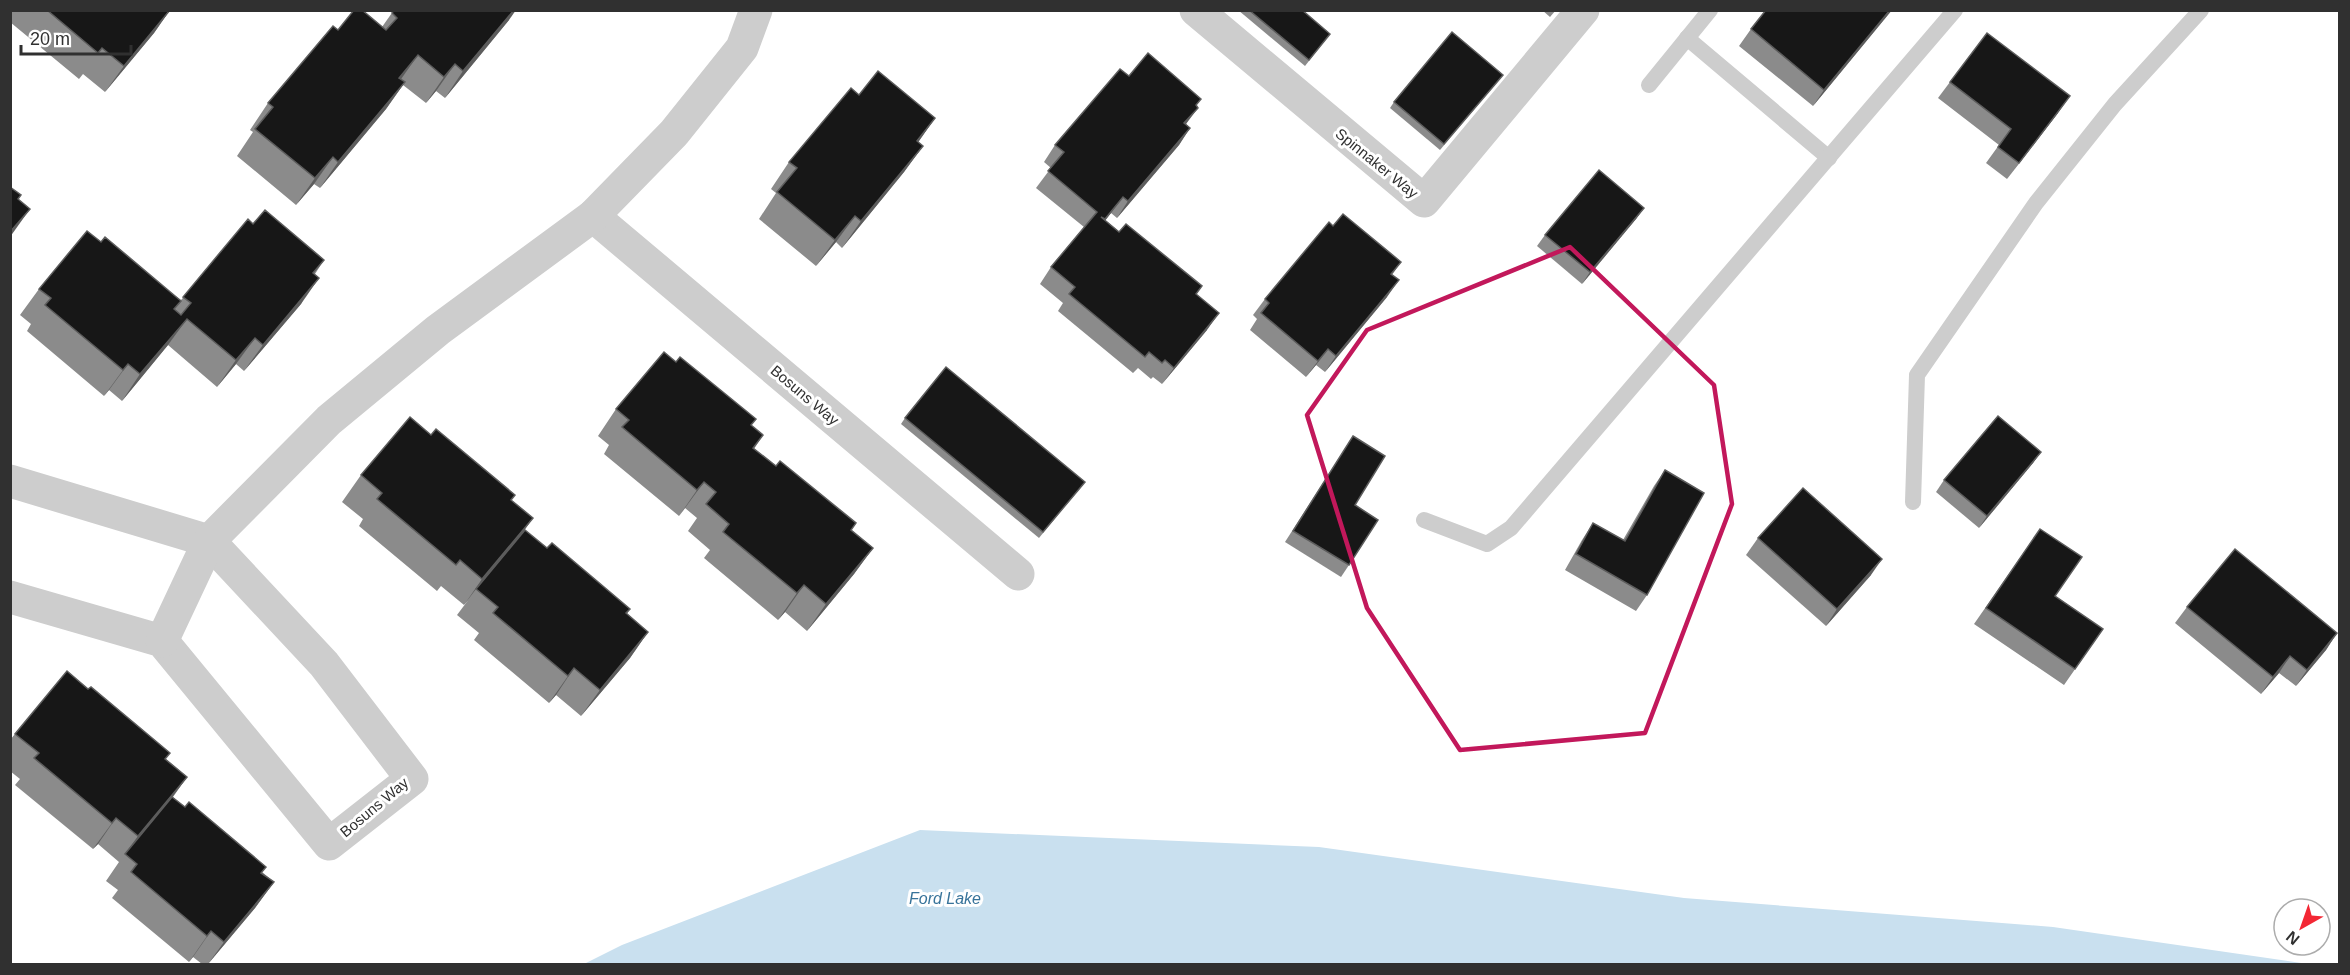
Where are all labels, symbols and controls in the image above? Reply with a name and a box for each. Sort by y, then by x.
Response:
scale bar [21,18,130,56]
text: 20 m [30,29,70,49]
street label: Spinnaker Way [1332,125,1422,202]
street label: Bosuns Way [767,362,843,429]
street label: Bosuns Way [336,773,412,840]
water label: Ford Lake [909,890,981,907]
north arrow [2272,897,2332,957]
text: N [2283,928,2303,948]

